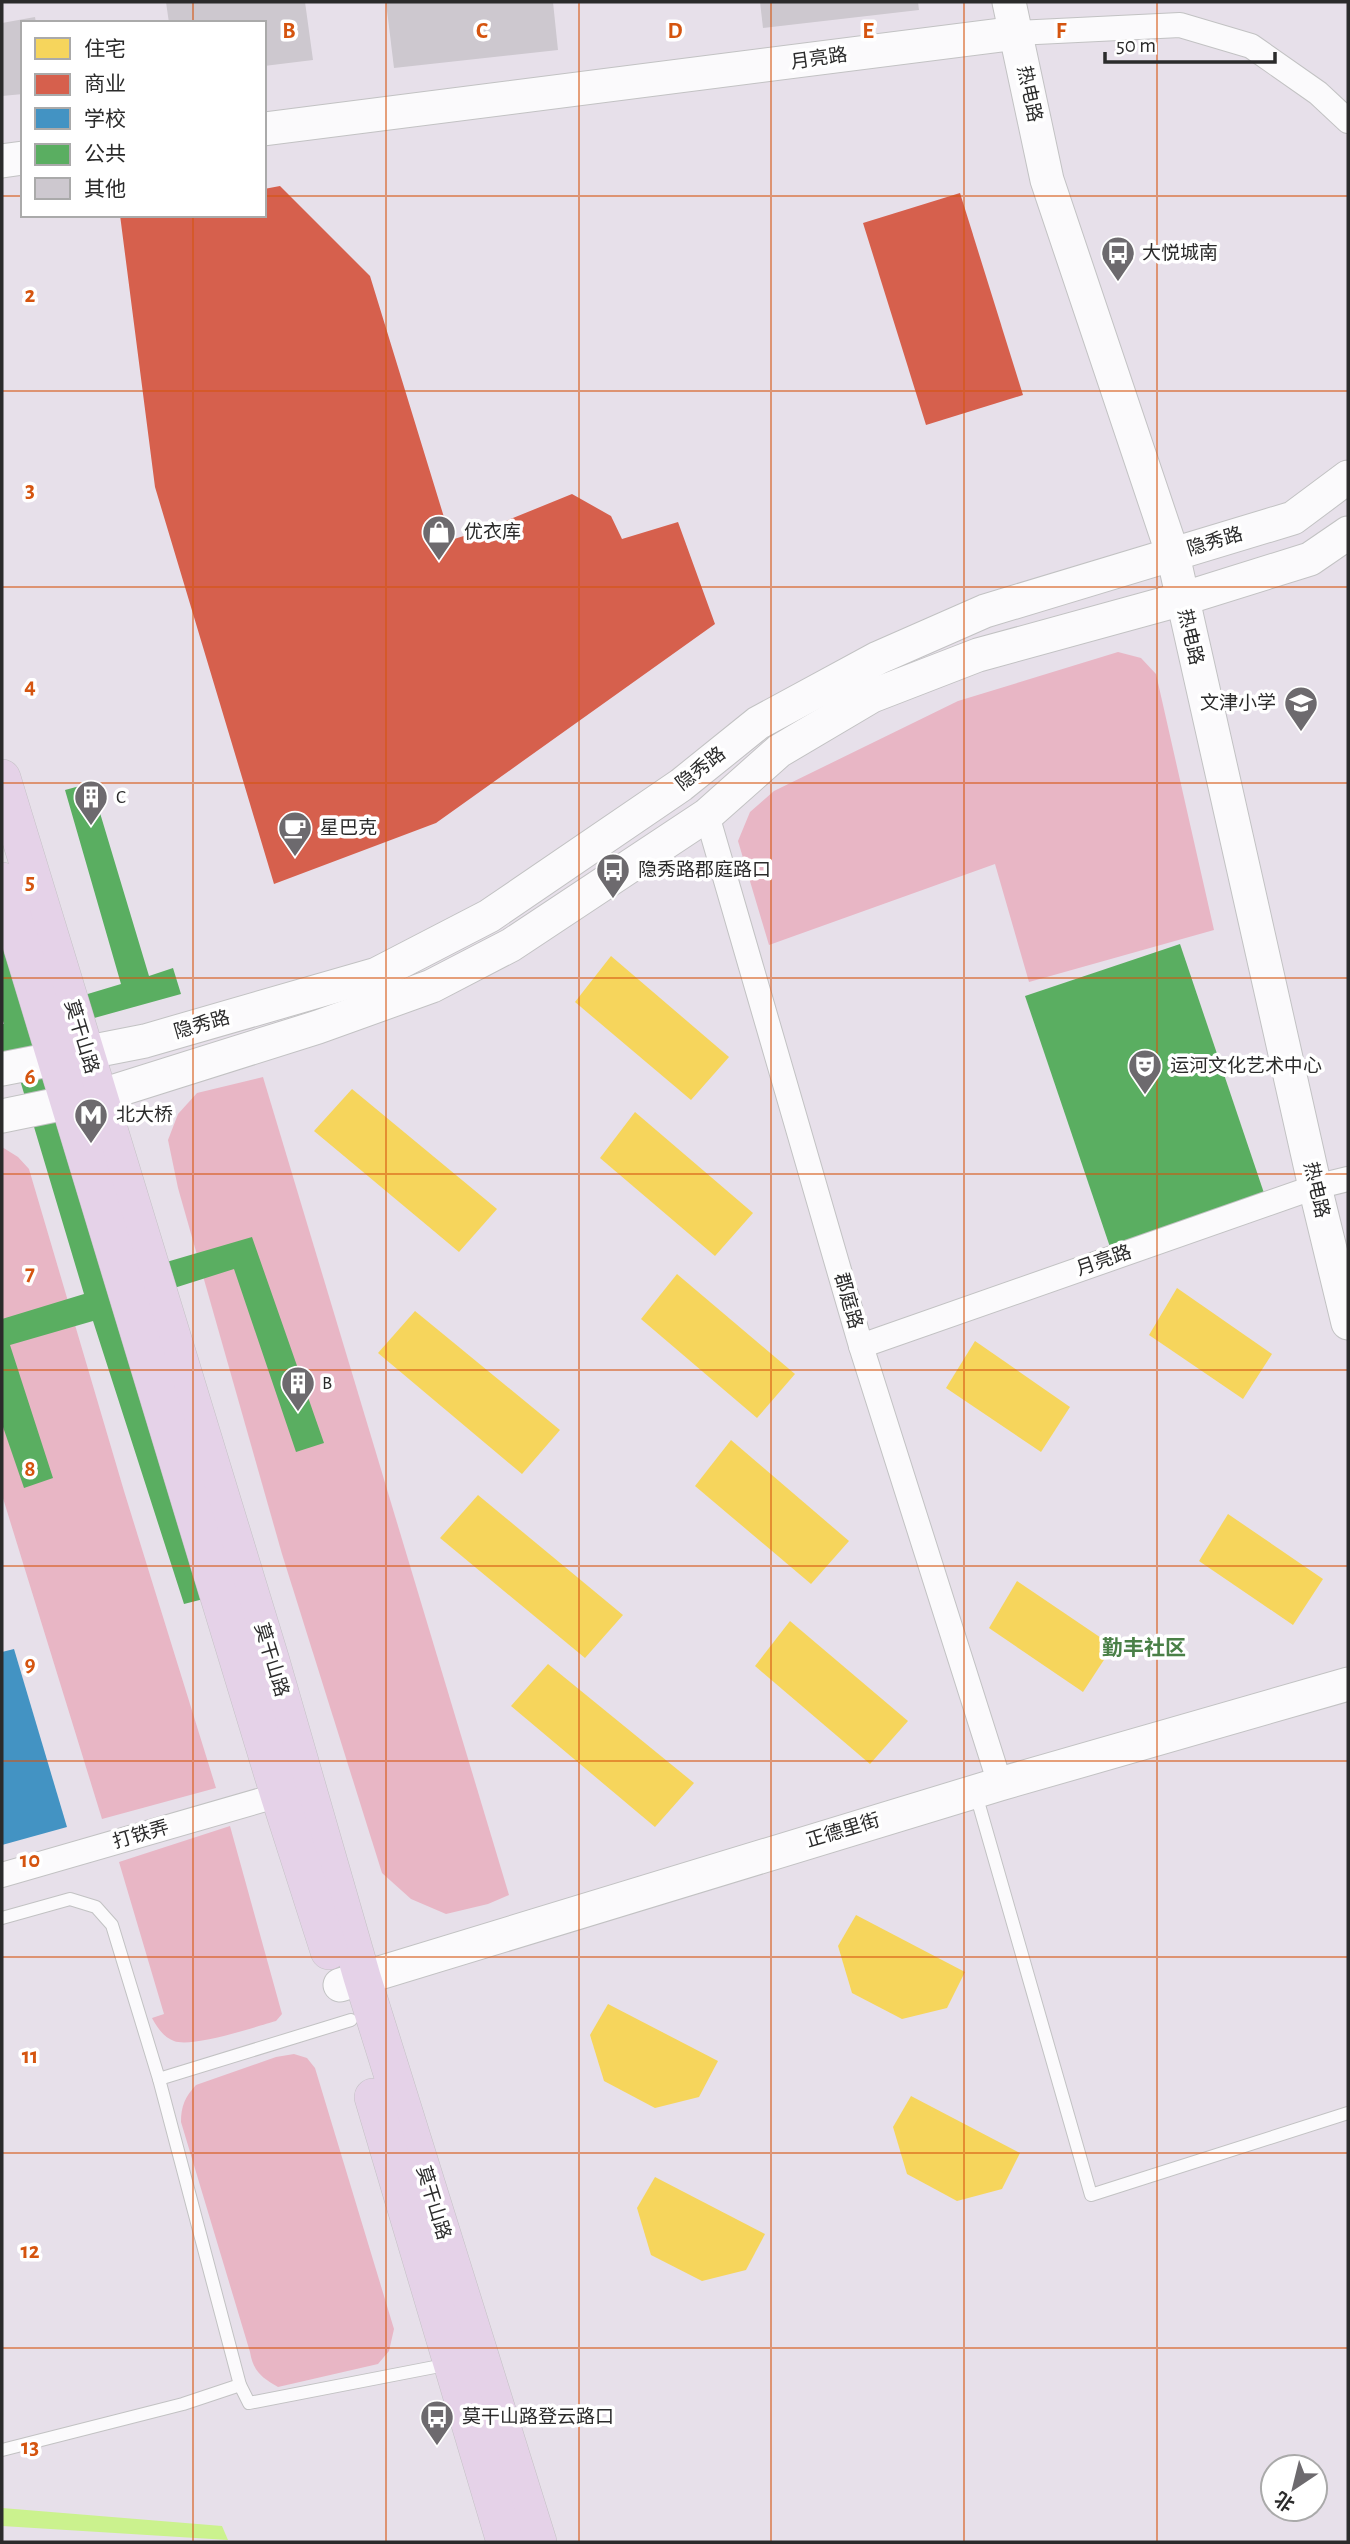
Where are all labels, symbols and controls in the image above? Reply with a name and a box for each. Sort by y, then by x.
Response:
text: B [282,20,296,43]
text: C [476,20,488,43]
text: D [667,20,683,43]
text: E [862,20,874,43]
text: F [1056,20,1067,43]
legend [21,21,266,217]
scale bar [1105,21,1275,65]
text: 50 m [1116,35,1156,56]
text: 住宅 [84,38,126,60]
street label: 月亮路 [789,44,849,72]
street label: 热电路 [1014,64,1045,124]
text: 商业 [84,73,126,95]
text: 学校 [84,108,126,130]
text: 公共 [84,143,126,165]
text: 其他 [84,178,126,200]
bus stop icon: 大悦城南 [1099,234,1137,283]
place label: 大悦城南 [1142,243,1218,263]
text: 2 [25,284,36,307]
text: 3 [25,479,35,502]
shop icon: 优衣库 [420,513,458,562]
place label: 优衣库 [464,521,521,542]
street label: 隐秀路 [1184,523,1245,559]
street label: 热电路 [1174,607,1207,667]
text: 4 [24,675,36,698]
school or university icon: 文津小学 [1282,684,1320,733]
place label: 文津小学 [1200,692,1276,713]
street label: 隐秀路 [671,742,729,794]
building icon: C [72,778,110,827]
place label: C [116,788,126,807]
cafe icon: 星巴克 [276,809,314,858]
place label: 星巴克 [320,818,377,838]
bus stop icon: 隐秀路郡庭路口 [594,851,632,900]
place label: 隐秀路郡庭路口 [638,859,771,880]
text: 5 [25,871,35,894]
street label: 莫干山路 [61,997,103,1076]
street label: 隐秀路 [171,1006,232,1042]
theatre icon: 运河文化艺术中心 [1126,1047,1164,1096]
place label: 运河文化艺术中心 [1170,1055,1322,1076]
text: 6 [24,1066,36,1089]
metro station icon: 北大桥 [72,1096,110,1145]
place label: 北大桥 [116,1105,173,1125]
street label: 热电路 [1300,1160,1333,1220]
street label: 月亮路 [1073,1241,1134,1279]
text: 7 [25,1262,35,1285]
street label: 郡庭路 [831,1270,867,1331]
building icon: B [279,1364,317,1413]
place label: B [322,1374,332,1393]
text: 8 [24,1458,36,1481]
street label: 莫干山路 [251,1620,293,1699]
district label: 勤丰社区 [1102,1636,1186,1659]
text: 9 [24,1653,36,1676]
street label: 正德里街 [804,1810,882,1851]
street label: 打铁弄 [111,1817,171,1852]
text: 10 [20,1849,40,1872]
text: 11 [22,2045,38,2068]
street label: 莫干山路 [413,2163,455,2242]
text: 12 [20,2240,40,2263]
bus stop icon: 莫干山路登云路口 [418,2398,456,2447]
place label: 莫干山路登云路口 [462,2406,614,2427]
text: 13 [21,2436,39,2459]
north arrow [1259,2453,1329,2523]
text: 北 [1271,2487,1298,2515]

